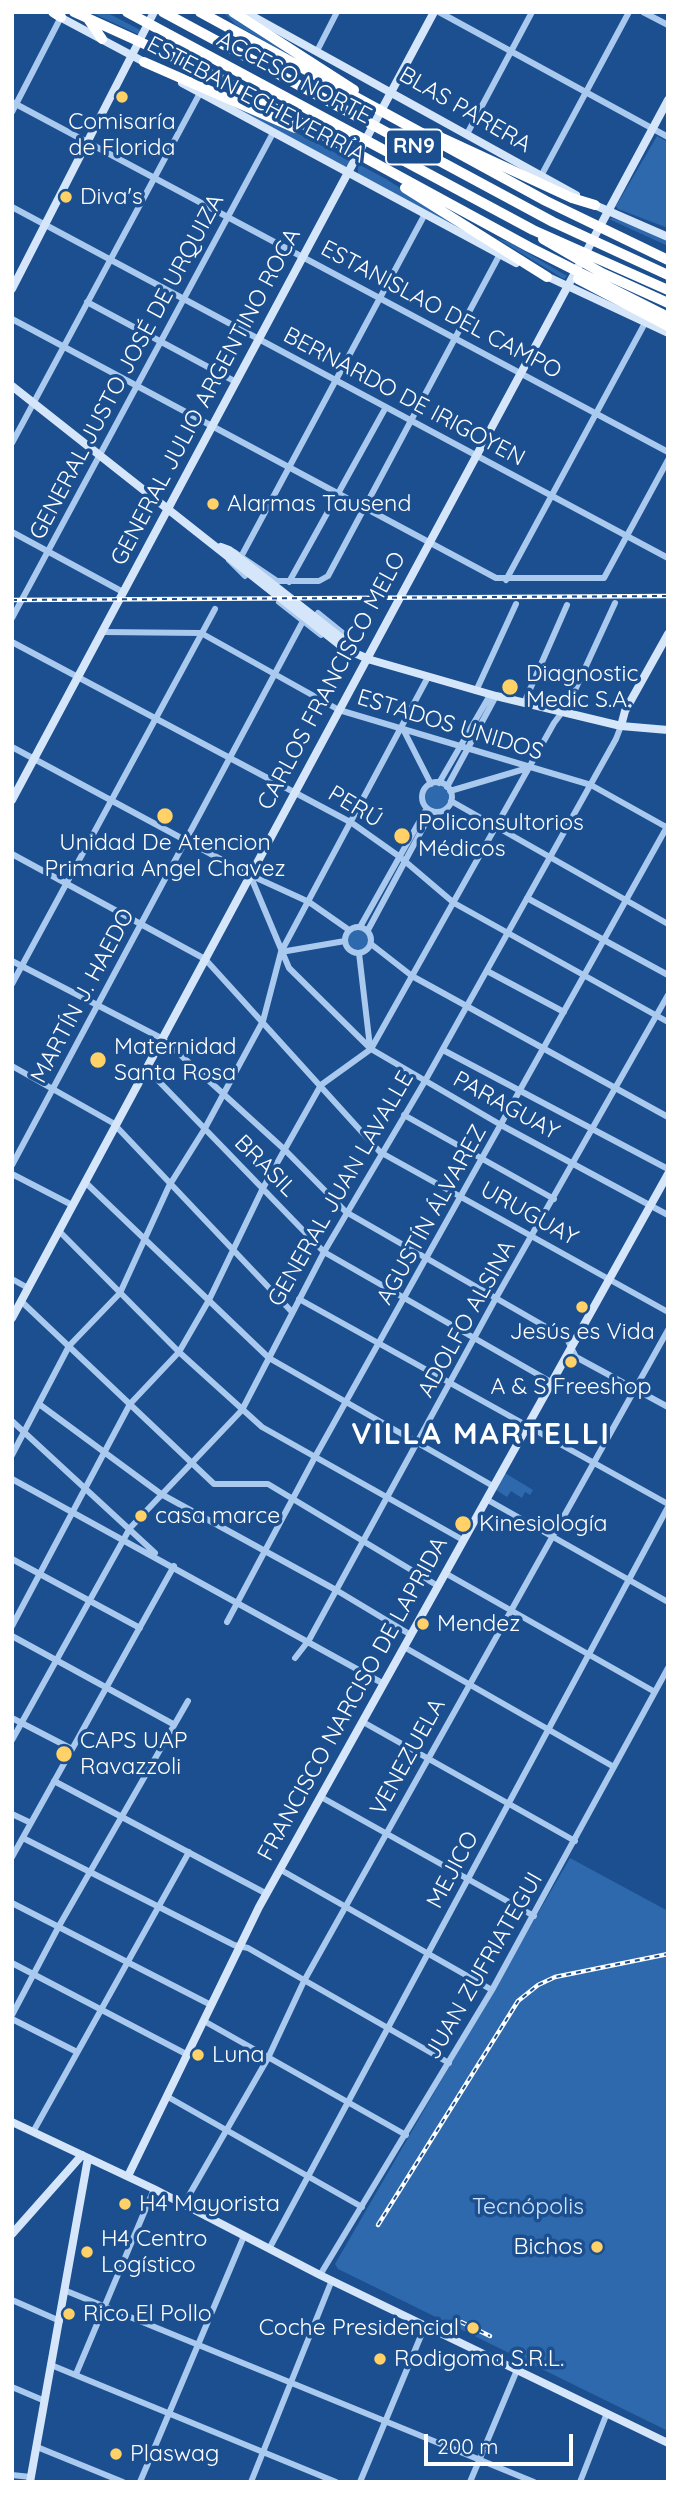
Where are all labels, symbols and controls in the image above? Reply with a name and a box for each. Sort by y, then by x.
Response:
street label: ACCESO NORTE [212,26,376,130]
street label: ESTEBAN ECHEVERRÍA [142,31,370,169]
street label: BLAS PARERA [394,61,536,159]
marker: Comisaría de Florida [114,89,130,105]
place label: Comisaría de Florida [68,108,176,162]
road number: RN9 [386,130,442,164]
place label: Diva's [80,183,143,211]
street label: GENERAL JUSTO JOSÉ DE URQUIZA [24,189,230,545]
marker: Diva's [58,189,74,205]
street label: GENERAL JULIO ARGENTINO ROCA [105,224,307,570]
street label: ESTANISLAO DEL CAMPO [316,235,566,385]
street label: BERNARDO DE IRIGOYEN [279,322,529,472]
place label: Alarmas Tausend [227,490,411,518]
marker: Alarmas Tausend [205,496,221,512]
street label: CARLOS FRANCISCO MELO [252,547,412,815]
place label: Diagnostic Medic S.A. [526,660,638,714]
marker: Diagnostic Medic S.A. [500,677,520,697]
street label: ESTADOS UNIDOS [354,684,546,766]
street label: PERÚ [323,780,387,834]
marker: Unidad De Atencion Primaria Angel Chavez [155,806,175,826]
place label: Policonsultorios Médicos [418,809,584,863]
marker: Policonsultorios Médicos [392,826,412,846]
place label: Unidad De Atencion Primaria Angel Chavez [45,829,285,883]
street label: MARTÍN J. HAEDO [25,904,141,1088]
place label: Maternidad Santa Rosa [114,1033,237,1087]
marker: Maternidad Santa Rosa [88,1050,108,1070]
street label: PARAGUAY [448,1066,564,1146]
street label: GENERAL JUAN LAVALLE [262,1067,420,1311]
street label: AGUSTÍN ÁLVAREZ [371,1120,493,1310]
street label: BRASIL [228,1129,302,1203]
street label: URUGUAY [476,1176,582,1252]
street label: ADOLFO ALSINA [412,1236,522,1402]
marker: Jesús es Vida [574,1299,590,1315]
place label: Jesús es Vida [509,1318,655,1346]
marker: A & S Freeshop [563,1354,579,1370]
place label: A & S Freeshop [490,1373,652,1401]
district label: VILLA MARTELLI [353,1417,609,1453]
place label: casa marce [155,1502,280,1530]
marker: casa marce [133,1508,149,1524]
place label: Kinesiología [479,1510,608,1538]
marker: Kinesiología [453,1514,473,1534]
street label: FRANCISCO NARCISO DE LAPRIDA [252,1532,454,1866]
place label: Mendez [437,1610,520,1638]
marker: Mendez [415,1616,431,1632]
street label: VENEZUELA [365,1694,451,1820]
place label: CAPS UAP Ravazzoli [80,1727,188,1781]
marker: CAPS UAP Ravazzoli [54,1744,74,1764]
street label: MEJICO [421,1827,485,1913]
street label: JUAN ZUFRIATEGUI [419,1868,549,2064]
place label: Luna [212,2041,265,2069]
marker: Luna [190,2047,206,2063]
place label: H4 Mayorista [139,2190,280,2218]
park label: Tecnópolis [472,2193,584,2221]
marker: H4 Mayorista [117,2196,133,2212]
place label: H4 Centro Logístico [101,2225,207,2279]
place label: Bichos [513,2233,583,2261]
marker: Bichos [589,2239,605,2255]
marker: H4 Centro Logístico [79,2244,95,2260]
place label: Rico El Pollo [83,2300,212,2328]
marker: Rico El Pollo [61,2306,77,2322]
place label: Coche Presidencial [259,2314,459,2342]
marker: Coche Presidencial [465,2320,481,2336]
place label: Rodigoma S.R.L. [394,2345,564,2373]
marker: Rodigoma S.R.L. [372,2351,388,2367]
scale bar [428,2420,577,2464]
text: 200 m [437,2433,499,2459]
place label: Plaswag [130,2440,219,2468]
marker: Plaswag [108,2446,124,2462]

